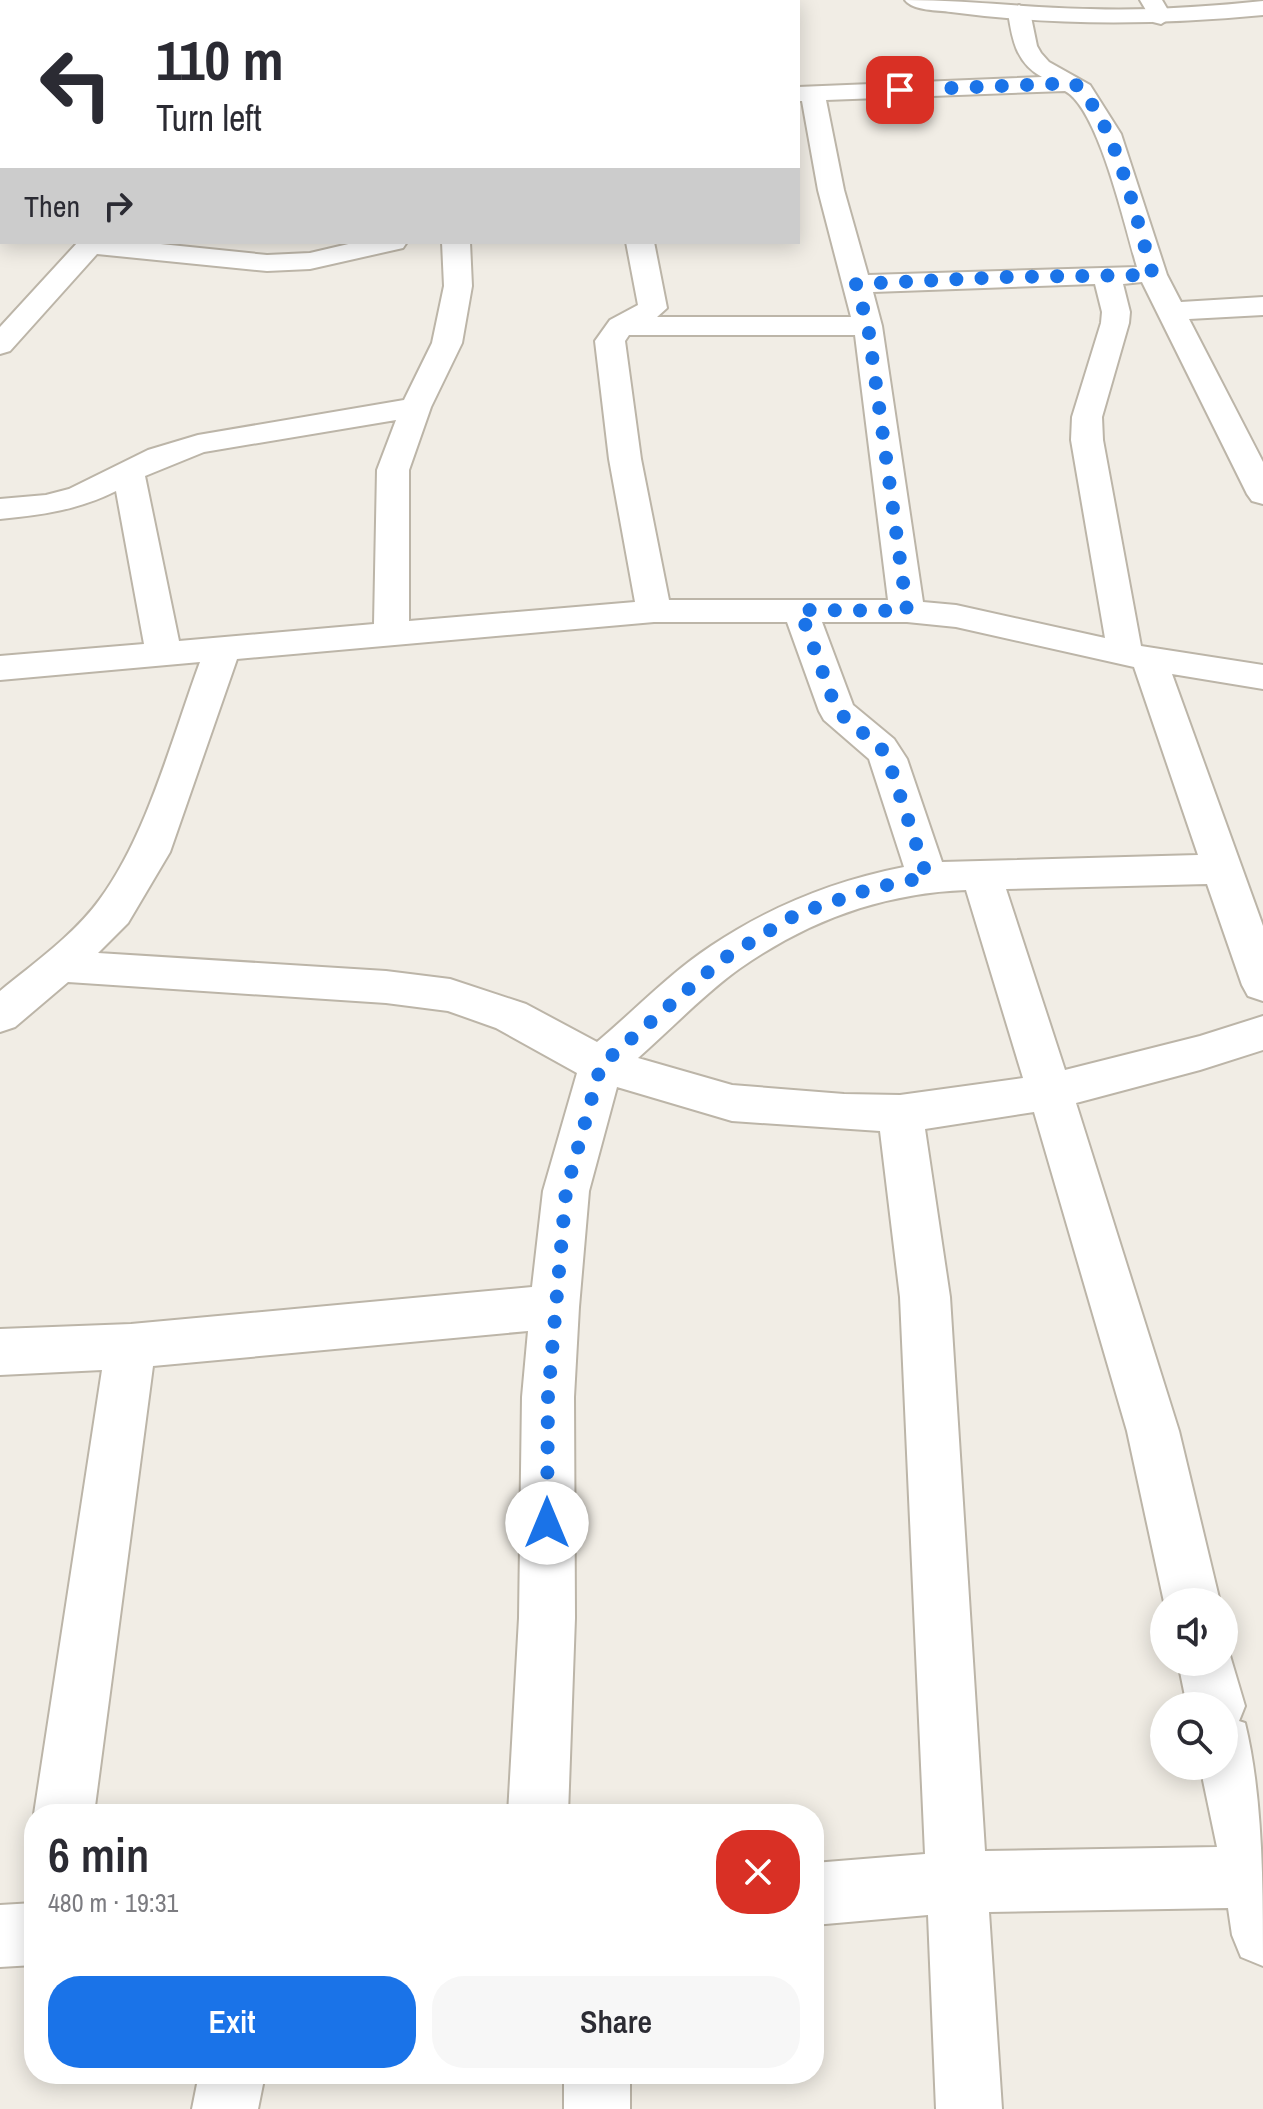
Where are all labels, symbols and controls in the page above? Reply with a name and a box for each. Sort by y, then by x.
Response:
text: 110 m [156,22,284,97]
icon: left [24,32,128,136]
pin [866,56,934,124]
icon: arrive [878,68,922,112]
text: Turn left [156,94,262,142]
icon: right [96,184,140,228]
text: Then [24,186,80,226]
position arrow [505,1481,589,1565]
map controls [1150,1588,1238,1780]
button: sound [1150,1588,1238,1676]
button: search [1150,1692,1238,1780]
text: 6 min [48,1822,149,1887]
button: close [716,1830,800,1914]
text: 480 m · 19:31 [48,1885,178,1920]
button: Exit [48,1976,416,2068]
button: Share [432,1976,800,2068]

